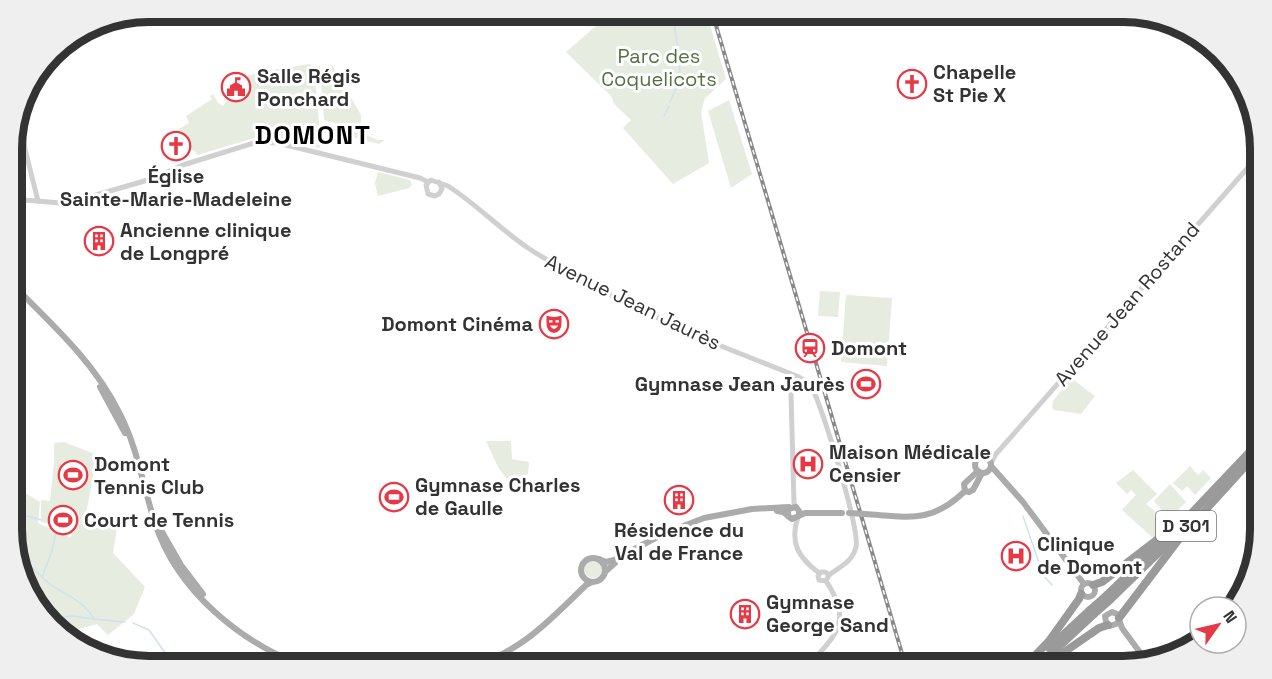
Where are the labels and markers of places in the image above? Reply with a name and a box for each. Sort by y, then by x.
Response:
place label: Chapelle St Pie X [933,59,1016,108]
place label: Salle Régis Ponchard [257,63,361,112]
church icon: Chapelle St Pie X [896,68,928,100]
public building icon: Salle Régis Ponchard [220,71,252,103]
church icon: Église Sainte-Marie-Madeleine [160,130,192,162]
place label: Église Sainte-Marie-Madeleine [60,163,292,212]
place label: Ancienne clinique de Longpré [120,217,291,266]
building icon: Ancienne clinique de Longpré [83,225,115,257]
theatre icon: Domont Cinéma [538,308,570,340]
place label: Domont Cinéma [381,311,533,337]
station icon: Domont [794,332,826,364]
place label: Domont [831,335,907,361]
sports icon: Gymnase Jean Jaurès [850,368,882,400]
place label: Gymnase Jean Jaurès [635,371,845,397]
place label: Maison Médicale Censier [829,439,991,488]
hospital icon: Maison Médicale Censier [792,448,824,480]
place label: Domont Tennis Club [94,451,204,500]
sports icon: Domont Tennis Club [57,459,89,491]
place label: Gymnase Charles de Gaulle [415,472,581,521]
sports icon: Gymnase Charles de Gaulle [378,481,410,513]
building icon: Résidence du Val de France [663,484,695,516]
sports icon: Court de Tennis [47,504,79,536]
place label: Court de Tennis [84,507,234,533]
place label: Résidence du Val de France [614,517,744,566]
place label: Clinique de Domont [1037,531,1142,580]
hospital icon: Clinique de Domont [1000,540,1032,572]
place label: Gymnase George Sand [766,589,889,638]
building icon: Gymnase George Sand [729,598,761,630]

